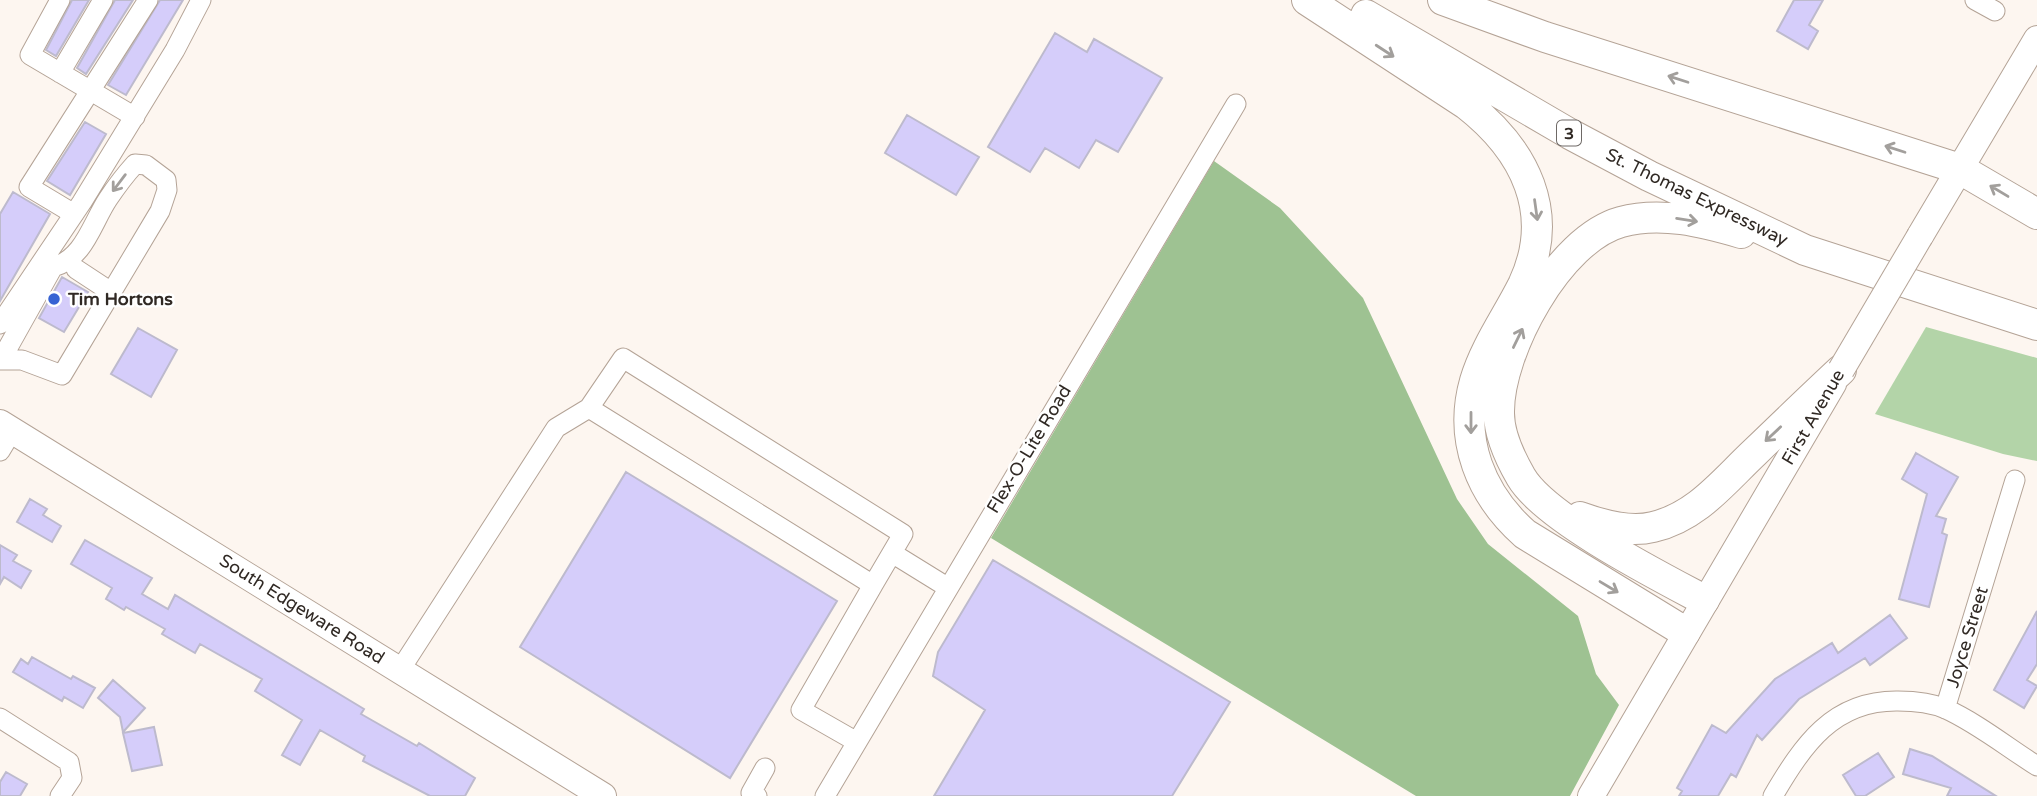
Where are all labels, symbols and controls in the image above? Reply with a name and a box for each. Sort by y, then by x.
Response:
one-way arrow [1375,43,1394,58]
one-way arrow [1668,72,1690,85]
road number: 3 [1557,120,1581,146]
one-way arrow [1884,141,1906,154]
street label: St. Thomas Expressway [1602,143,1792,251]
one-way arrow [112,174,127,192]
one-way arrow [1989,184,2009,198]
one-way arrow [1530,198,1543,221]
one-way arrow [1675,214,1698,227]
place label: Tim Hortons [67,288,173,310]
marker: Tim Hortons [46,291,62,307]
one-way arrow [1512,328,1525,349]
street label: First Avenue [1777,365,1849,469]
street label: Flex-O-Lite Road [982,381,1076,517]
one-way arrow [1464,412,1478,435]
one-way arrow [1765,426,1782,443]
street label: South Edgeware Road [215,549,389,669]
one-way arrow [1598,580,1618,594]
street label: Joyce Street [1941,584,1993,690]

